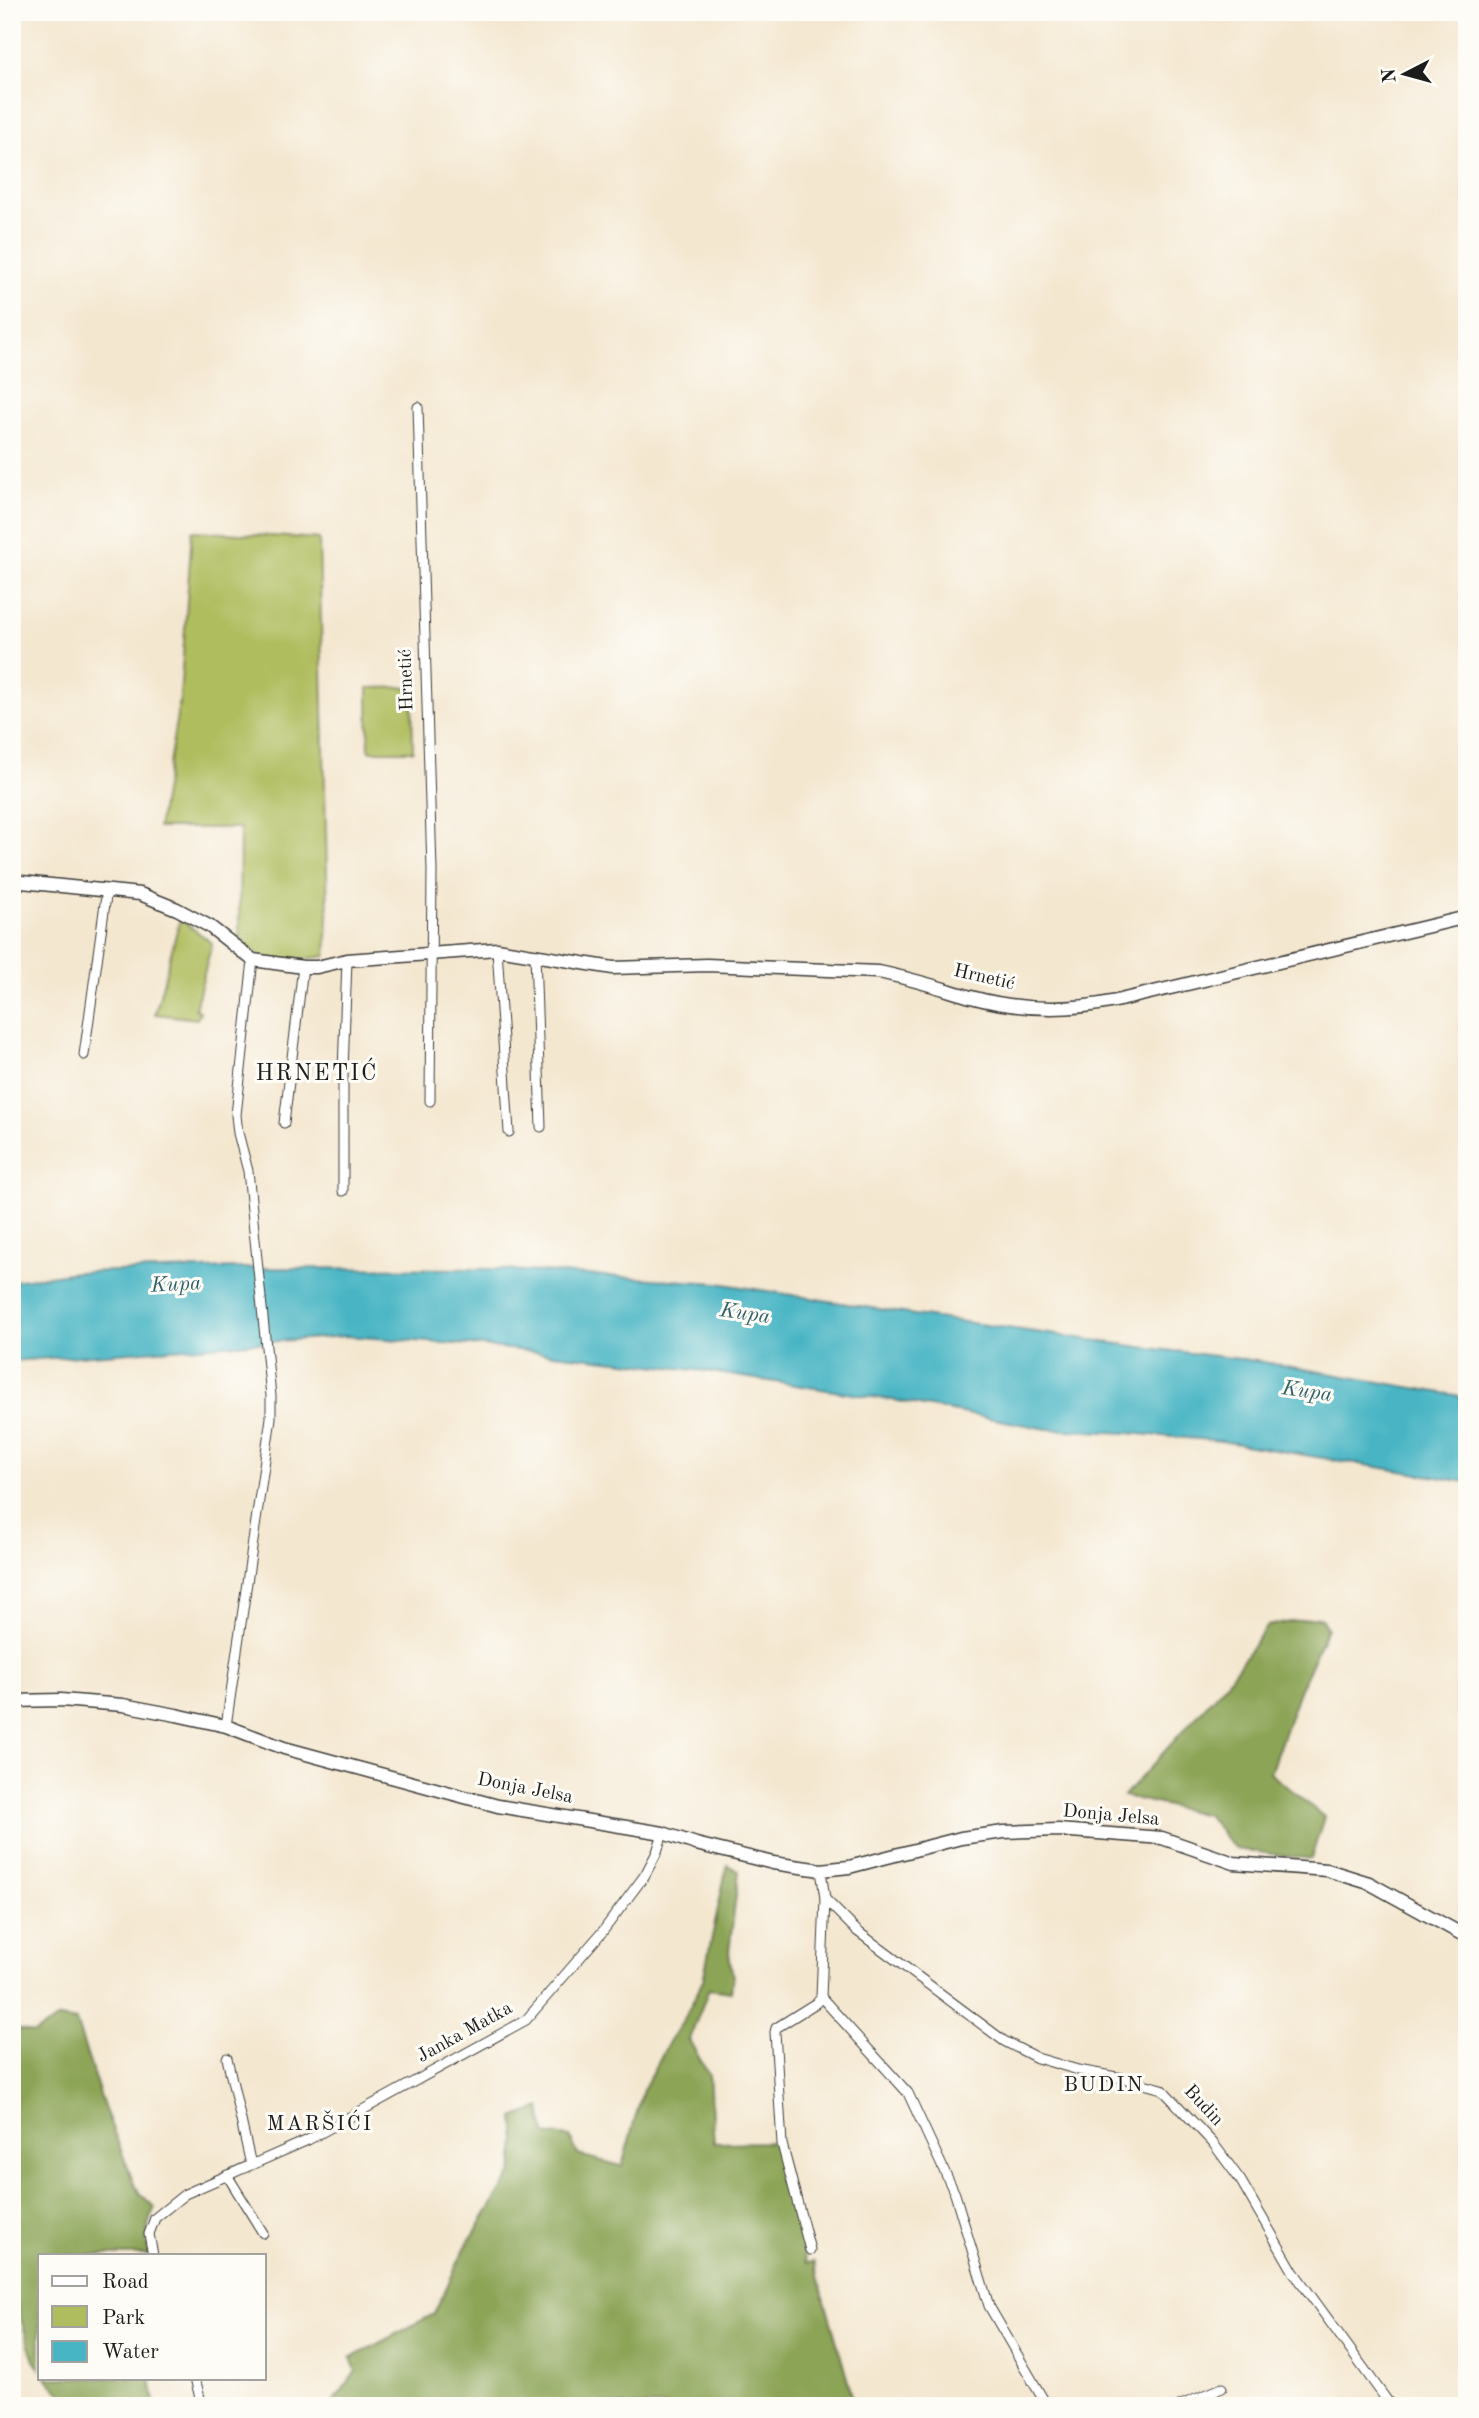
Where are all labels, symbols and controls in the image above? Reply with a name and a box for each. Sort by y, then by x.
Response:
north arrow [1370,38,1440,108]
text: N [1380,67,1401,84]
street label: Hrnetić [396,649,418,711]
street label: Hrnetić [952,962,1016,994]
district label: HRNETIĆ [255,1057,379,1085]
water label: Kupa [149,1273,202,1297]
water label: Kupa [718,1300,771,1328]
water label: Kupa [1280,1378,1333,1406]
street label: Donja Jelsa [476,1770,575,1808]
street label: Donja Jelsa [1062,1802,1161,1830]
street label: Janka Matka [414,1999,516,2067]
district label: BUDIN [1063,2075,1145,2096]
street label: Budin [1179,2082,1227,2130]
district label: MARŠIĆI [267,2109,373,2135]
legend [38,2254,266,2380]
text: Road [102,2272,149,2293]
text: Park [102,2308,145,2329]
text: Water [102,2342,159,2363]

